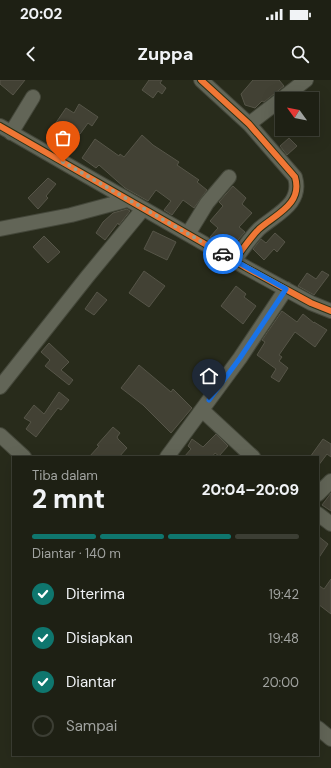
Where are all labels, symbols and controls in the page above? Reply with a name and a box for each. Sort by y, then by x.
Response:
text: 20:02 [20,4,62,24]
text: Zuppa [138,42,193,66]
icon: back [20,43,42,65]
icon: search [289,43,311,65]
north arrow [275,92,319,136]
map controls [275,92,319,136]
pin [46,121,80,162]
icon: bag [52,127,74,149]
courier [203,234,243,274]
icon: car [212,243,234,265]
pin [192,359,226,400]
icon: home [198,365,220,387]
text: Tiba dalam [32,467,98,484]
text: 20:04–20:09 [202,480,299,500]
text: 2 mnt [32,482,105,516]
text: Diantar · 140 m [32,545,121,562]
icon: check [32,583,54,605]
text: Diterima [66,584,125,604]
text: 19:42 [269,586,299,603]
icon: check [32,627,54,649]
text: Disiapkan [66,628,133,648]
text: 19:48 [268,630,299,647]
icon: check [32,671,54,693]
text: Diantar [66,672,116,692]
text: 20:00 [262,674,299,691]
text: Sampai [66,716,117,736]

